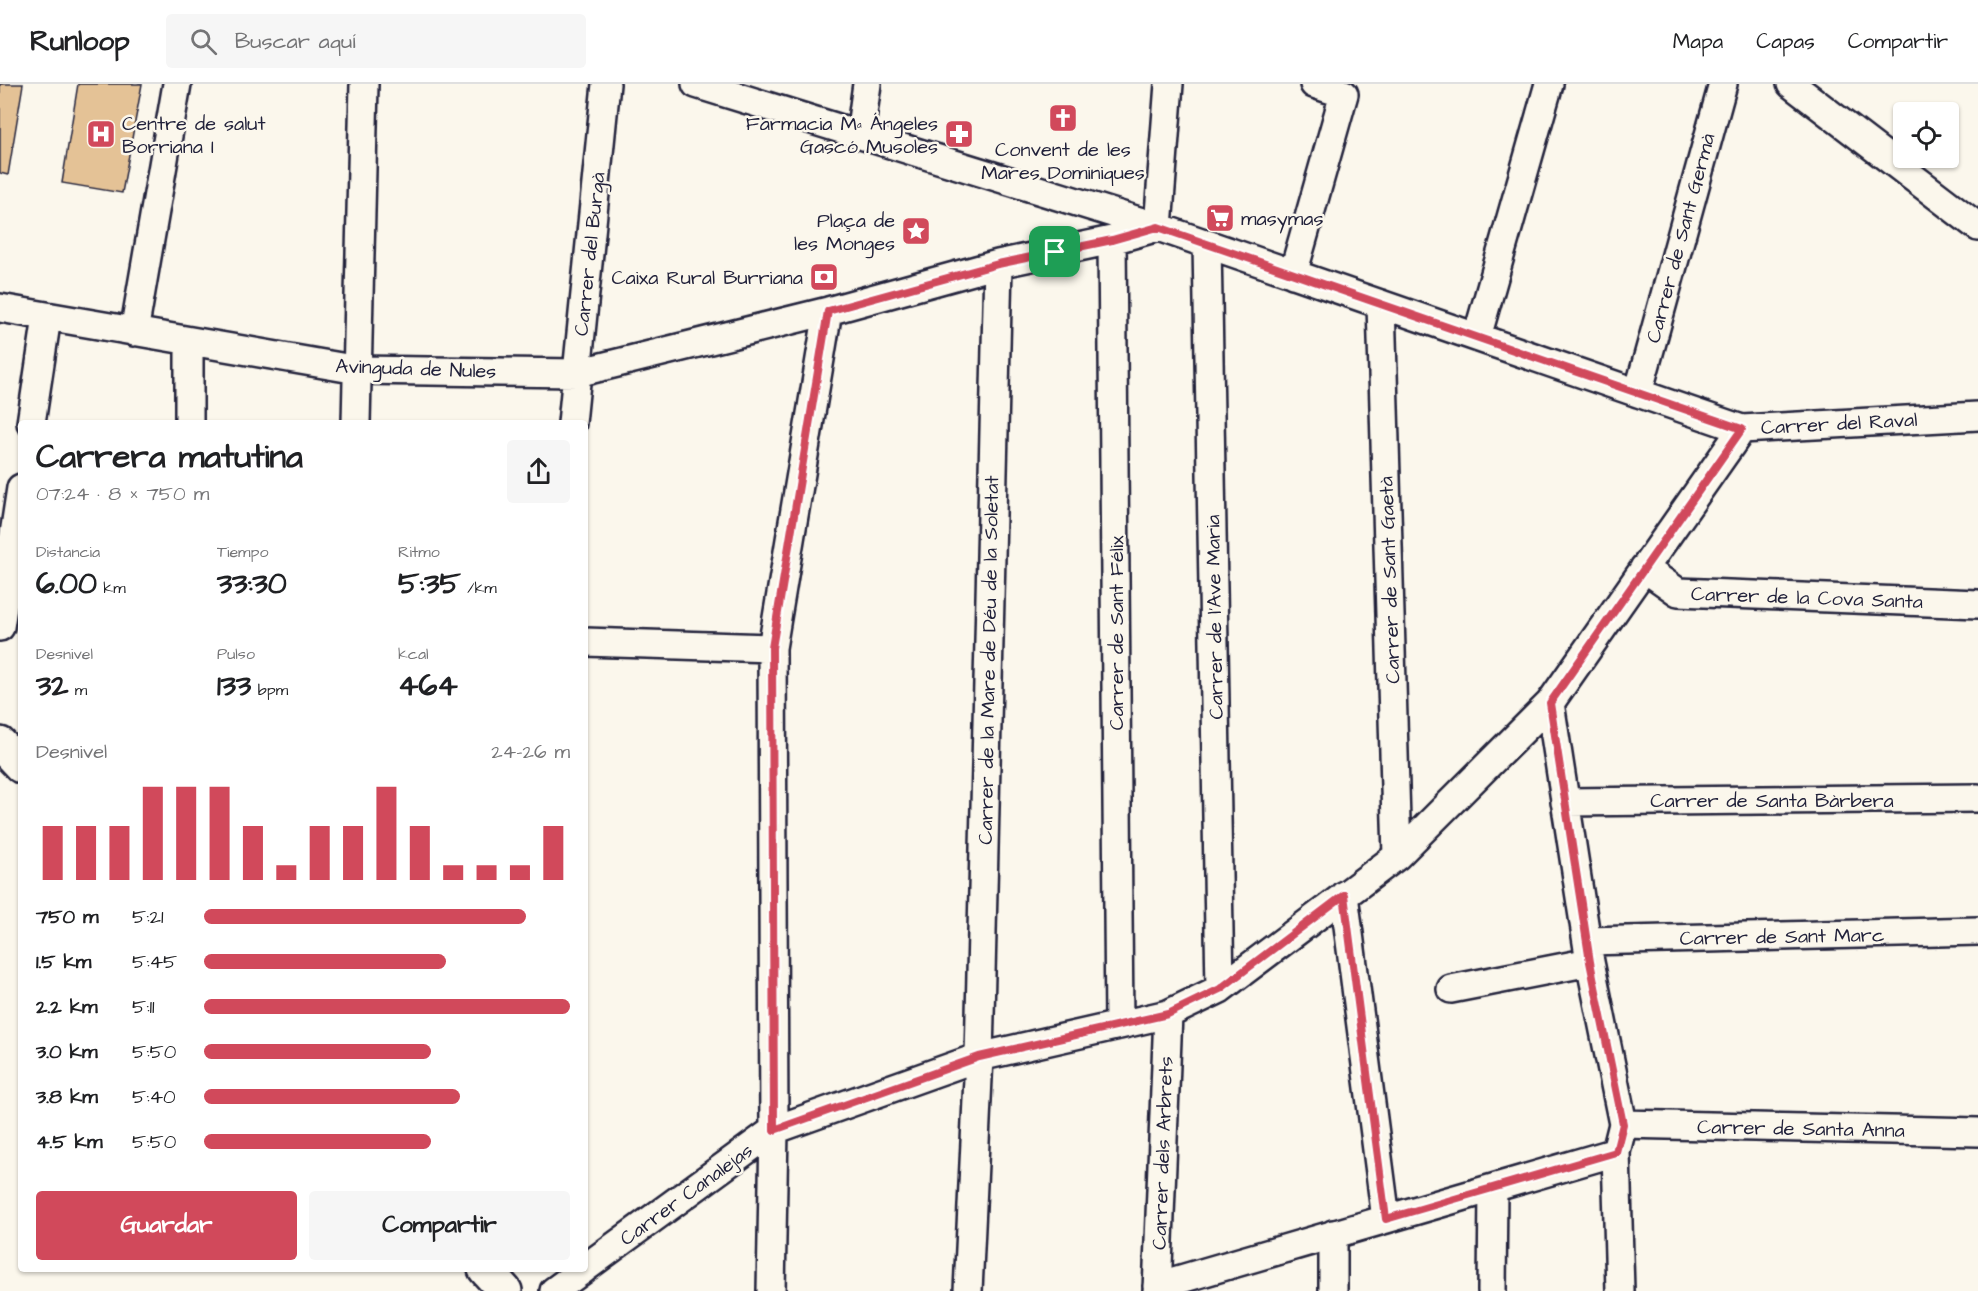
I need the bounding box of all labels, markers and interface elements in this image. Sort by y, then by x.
search box [166,14,586,68]
text: Runloop [30,22,130,61]
icon: search [187,25,220,58]
text: Buscar aquí [235,26,356,57]
text: Mapa [1673,27,1723,56]
text: Capas [1756,27,1815,56]
text: Compartir [1848,27,1948,56]
church icon: Convent de les Mares Dominiques [1047,102,1079,134]
map controls [1893,102,1959,168]
button: locate [1893,102,1959,168]
place label: Centre de salut Borriana I [122,110,266,161]
place label: Farmacia Mª Ángeles Gascó Musoles [746,110,938,161]
hospital icon: Centre de salut Borriana I [85,118,117,150]
pharmacy icon: Farmacia Mª Ángeles Gascó Musoles [943,118,975,150]
street label: Carrer de Sant Germà [1640,130,1722,346]
place label: Convent de les Mares Dominiques [981,136,1145,187]
street label: Carrer del Burgà [567,171,614,337]
supermarket icon: masymas [1204,202,1236,234]
place label: masymas [1241,205,1324,234]
place label: Plaça de les Monges [794,207,895,259]
place icon: Plaça de les Monges [900,215,932,247]
pin [1029,226,1080,277]
icon: arrive [1038,235,1071,268]
bank icon: Caixa Rural Burriana [808,261,840,293]
place label: Caixa Rural Burriana [611,264,803,292]
street label: Avinguda de Nules [335,352,497,387]
street label: Carrer del Raval [1760,406,1918,442]
text: Carrera matutina [36,434,303,480]
button: share [507,440,570,503]
street label: Carrer de la Mare de Déu de la Soletat [972,475,1006,845]
street label: Carrer de Sant Gaetà [1372,476,1408,684]
text: 07:24 · 8 × 750 m [36,480,209,508]
street label: Carrer de l'Ave Maria [1199,514,1231,720]
street label: Carrer de Sant Félix [1103,535,1131,730]
text: Distancia [36,541,100,563]
text: Tiempo [217,541,268,563]
text: Ritmo [398,541,440,563]
text: 6.00 [36,563,97,605]
text: 33:30 [217,563,287,605]
text: 5:35 [398,563,461,605]
text: km [97,577,126,599]
text: /km [461,577,497,599]
street label: Carrer de la Cova Santa [1691,580,1923,616]
text: Desnivel [36,643,93,665]
text: Pulso [217,643,255,665]
text: kcal [398,643,429,665]
text: 32 [36,665,68,707]
text: 133 [217,665,251,707]
text: 464 [398,665,458,707]
text: m [68,679,87,701]
text: bpm [251,679,288,701]
text: Desnivel [36,738,107,766]
text: 24–26 m [491,738,570,766]
street label: Carrer de Santa Bàrbera [1650,787,1894,815]
text: 750 m [36,903,99,931]
text: 5:21 [132,903,164,931]
street label: Carrer de Sant Marc [1679,921,1885,953]
text: 1.5 km [36,948,91,976]
text: 5:45 [132,948,177,976]
text: 2.2 km [36,993,98,1021]
text: 5:11 [132,993,155,1021]
text: 3.0 km [36,1038,97,1066]
text: 5:50 [132,1038,176,1066]
street label: Carrer dels Arbrets [1146,1056,1180,1250]
text: 3.8 km [36,1083,98,1111]
text: 5:40 [132,1083,176,1111]
street label: Carrer de Santa Anna [1697,1113,1905,1145]
text: 4.5 km [36,1128,102,1156]
text: 5:50 [132,1128,176,1156]
street label: Carrer Canalejas [614,1137,759,1253]
button: Guardar [36,1191,297,1260]
button: Compartir [309,1191,570,1260]

